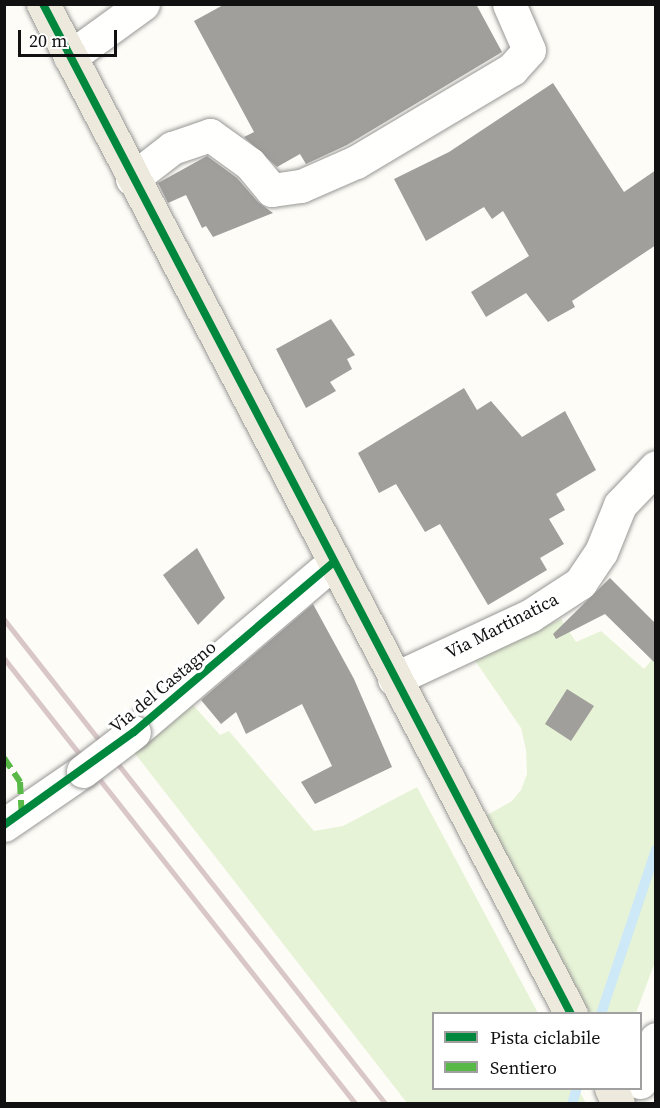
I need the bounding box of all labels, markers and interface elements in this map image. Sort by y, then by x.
scale bar [21,18,120,56]
text: 20 m [29,28,67,53]
street label: Via Martinatica [442,588,562,664]
street label: Via del Castagno [105,636,221,738]
legend [432,1012,642,1090]
text: Pista ciclabile [490,1025,601,1050]
text: Sentiero [490,1055,557,1080]

